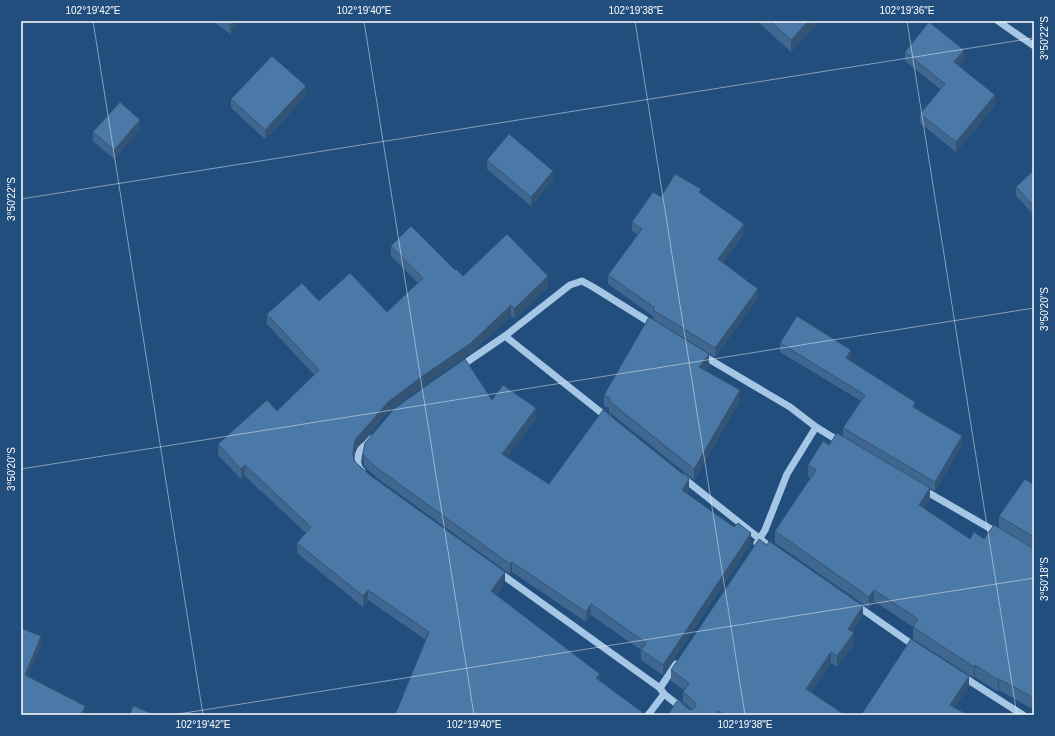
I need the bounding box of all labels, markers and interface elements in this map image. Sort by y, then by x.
text: 102°19'42"E [65,5,121,16]
text: 102°19'40"E [336,5,392,16]
text: 102°19'38"E [608,5,664,16]
text: 102°19'36"E [879,5,935,16]
text: 3°50'22"S [1039,16,1050,60]
text: 3°50'22"S [6,177,17,221]
text: 3°50'20"S [1039,287,1050,331]
text: 3°50'20"S [6,447,17,491]
text: 3°50'18"S [1039,557,1050,601]
text: 102°19'42"E [175,719,231,730]
text: 102°19'40"E [446,719,502,730]
text: 102°19'38"E [717,719,773,730]

